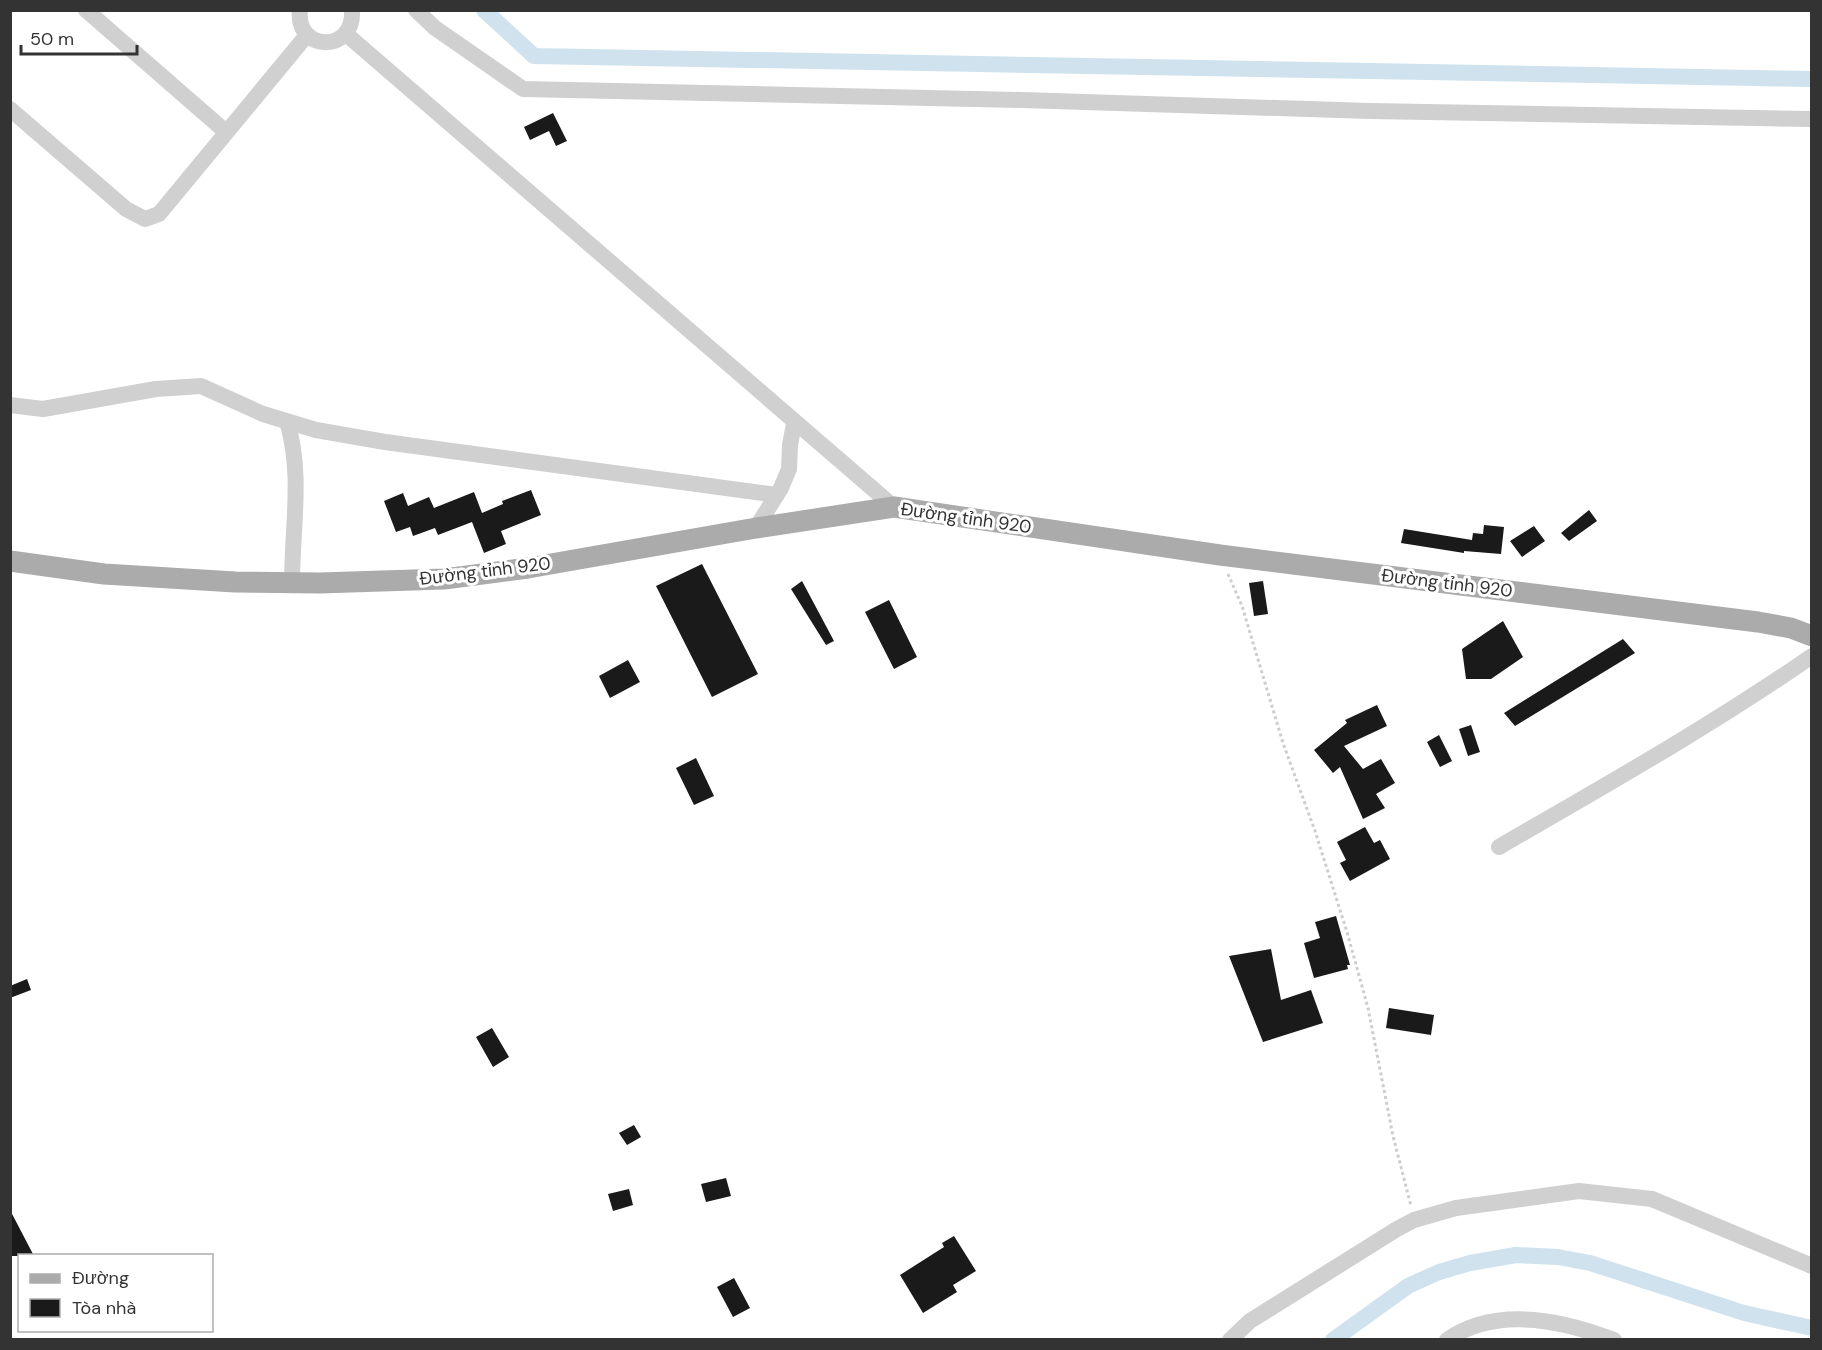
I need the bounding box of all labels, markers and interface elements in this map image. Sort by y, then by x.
scale bar [21,18,136,56]
text: 50 m [30,27,74,51]
street label: Đường tỉnh 920 [899,497,1033,539]
street label: Đường tỉnh 920 [418,551,552,591]
street label: Đường tỉnh 920 [1380,563,1514,603]
legend [18,1254,213,1332]
text: Đường [72,1266,129,1290]
text: Tòa nhà [72,1296,136,1320]

